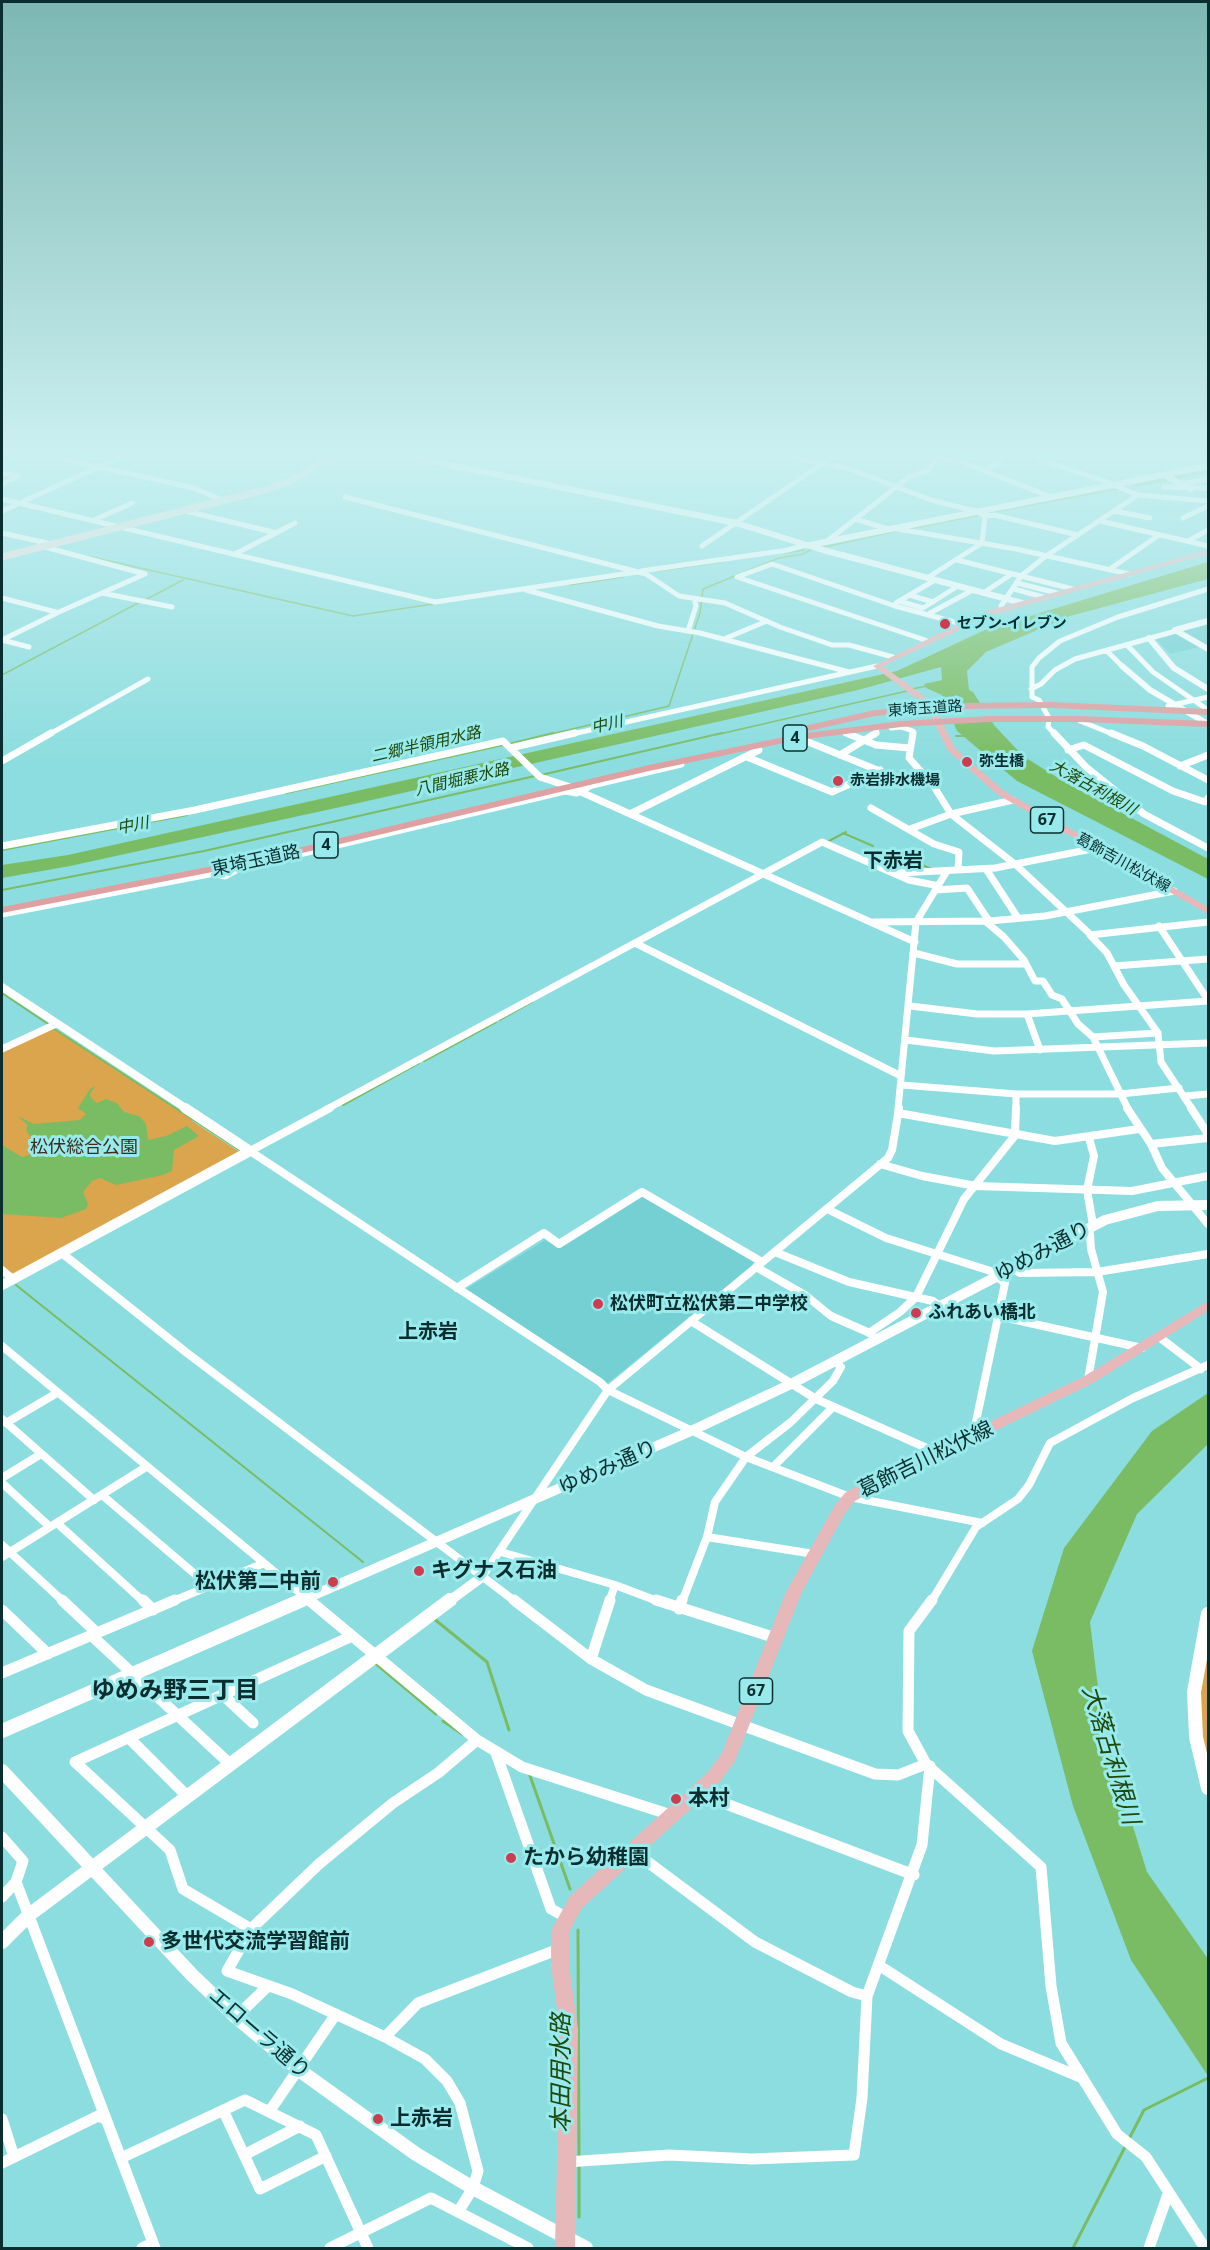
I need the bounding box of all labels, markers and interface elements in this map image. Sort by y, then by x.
place label: セブン-イレブン [957,615,1067,633]
marker: セブン-イレブン [938,617,952,631]
street label: 東埼玉道路 [887,697,963,721]
water label: 中川 [589,712,625,738]
water label: 二郷半領用水路 [369,723,483,767]
road number: 4 [783,725,807,751]
place label: 弥生橋 [979,753,1024,771]
marker: 弥生橋 [960,755,974,769]
water label: 大落古利根川 [1046,756,1140,820]
water label: 八間堀悪水路 [413,760,511,800]
place label: 赤岩排水機場 [850,772,940,790]
marker: 赤岩排水機場 [831,774,845,788]
road number: 67 [1030,807,1064,833]
water label: 中川 [115,814,151,838]
street label: 葛飾吉川松伏線 [1073,830,1173,896]
road number: 4 [314,832,338,858]
street label: 東埼玉道路 [210,841,302,881]
district label: 下赤岩 [863,849,923,873]
park label: 松伏総合公園 [30,1137,138,1159]
street label: ゆめみ通り [991,1216,1095,1288]
place label: 松伏町立松伏第二中学校 [610,1293,808,1315]
marker: 松伏町立松伏第二中学校 [591,1297,605,1311]
place label: ふれあい橋北 [928,1302,1036,1324]
marker: ふれあい橋北 [909,1306,923,1320]
district label: 上赤岩 [398,1320,458,1344]
street label: 葛飾吉川松伏線 [854,1416,998,1504]
street label: ゆめみ通り [555,1435,661,1501]
place label: キグナス石油 [431,1558,557,1584]
marker: キグナス石油 [412,1564,426,1578]
place label: 松伏第二中前 [195,1569,321,1595]
marker: 松伏第二中前 [326,1575,340,1589]
district label: ゆめみ野三丁目 [91,1677,259,1705]
road number: 67 [740,1678,772,1704]
water label: 大落古利根川 [1075,1682,1145,1828]
place label: 本村 [688,1786,730,1812]
marker: 本村 [669,1792,683,1806]
place label: たから幼稚園 [523,1845,649,1871]
marker: たから幼稚園 [504,1851,518,1865]
place label: 多世代交流学習館前 [161,1929,350,1955]
marker: 多世代交流学習館前 [142,1935,156,1949]
street label: エローラ通り [203,1983,315,2085]
water label: 本田用水路 [548,2013,576,2133]
place label: 上赤岩 [390,2106,453,2132]
marker: 上赤岩 [371,2112,385,2126]

